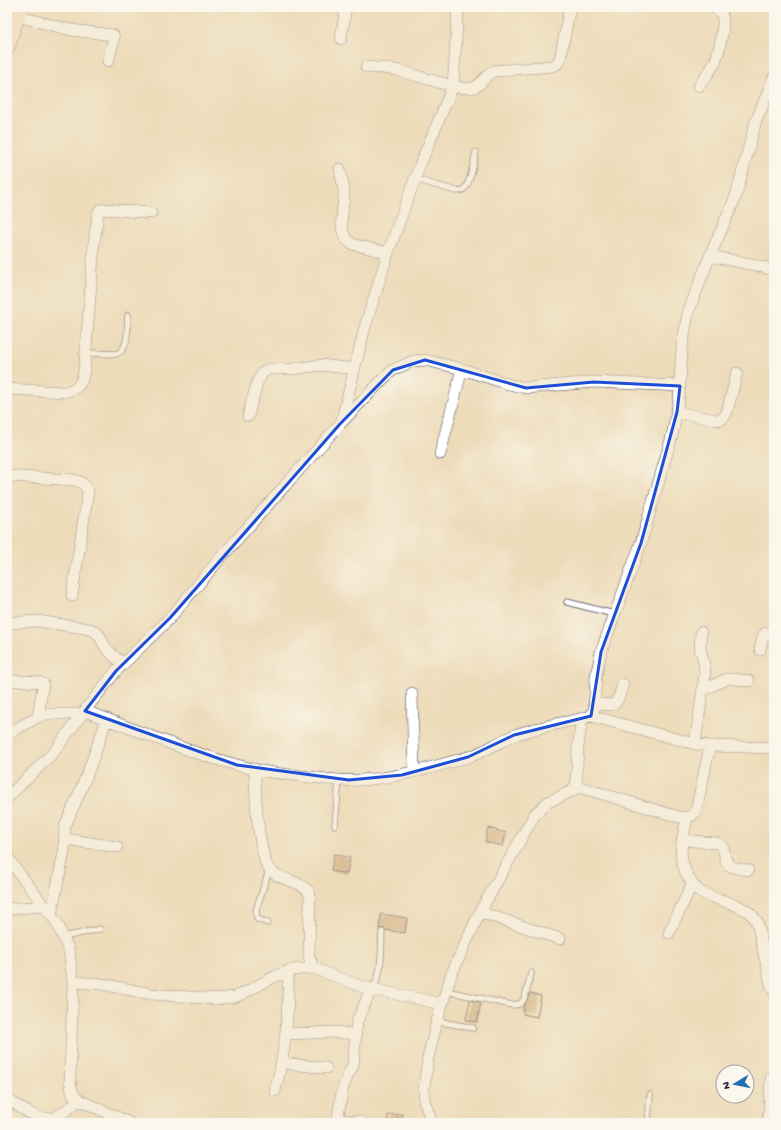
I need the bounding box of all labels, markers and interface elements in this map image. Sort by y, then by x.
north arrow [715,1064,755,1104]
text: N [721,1081,734,1090]

